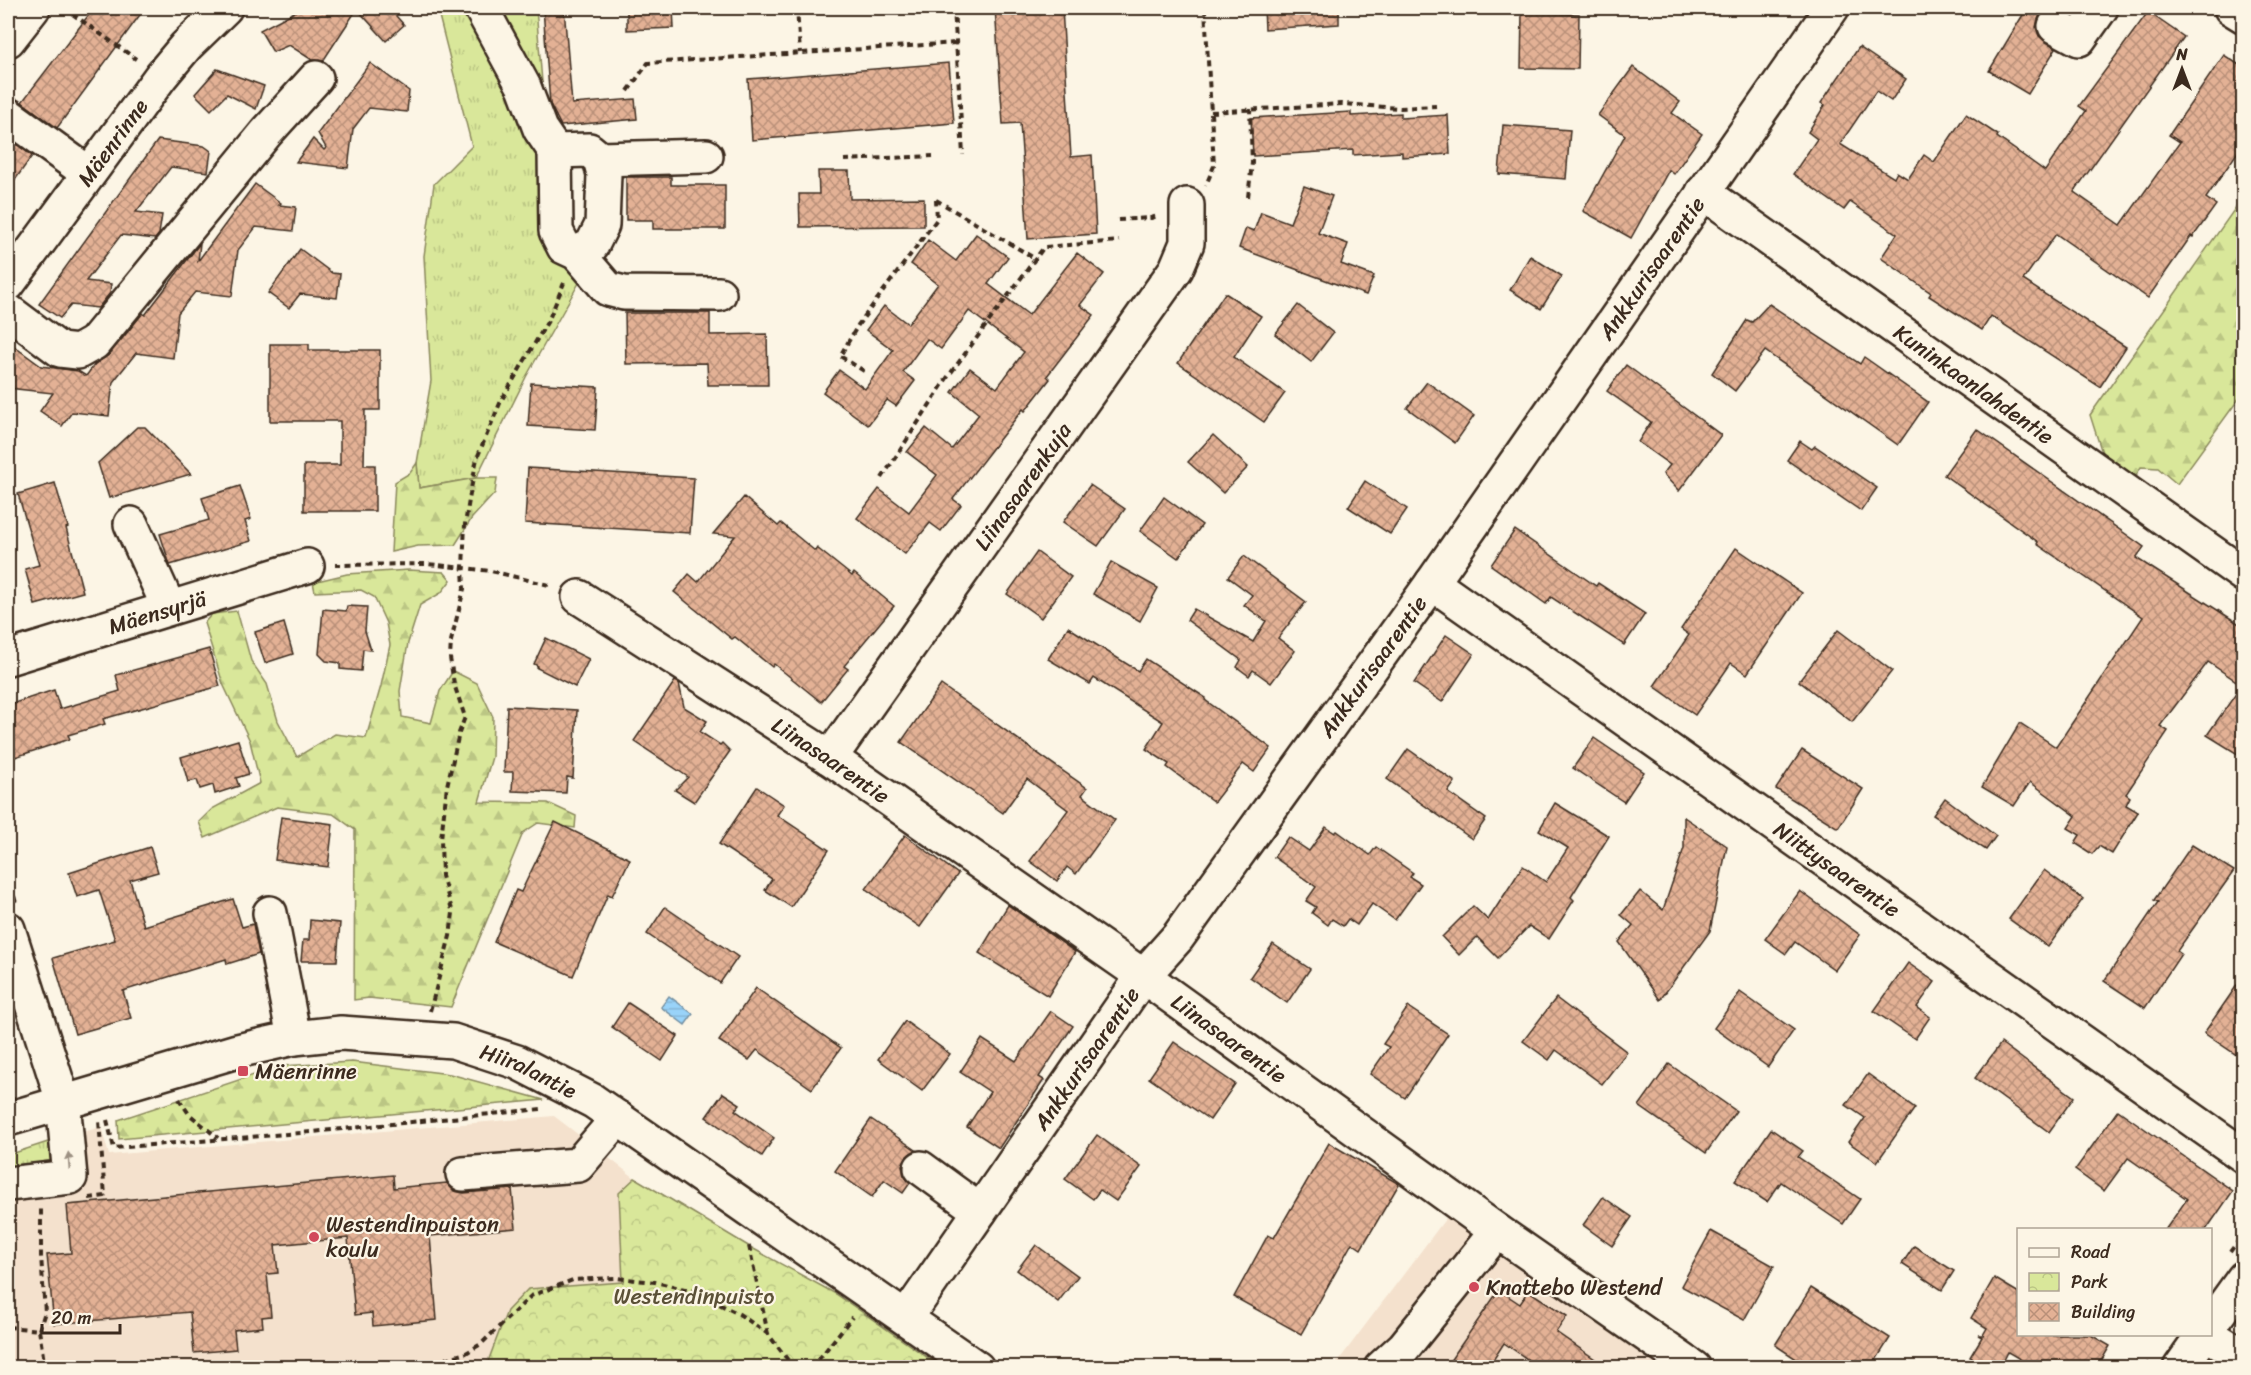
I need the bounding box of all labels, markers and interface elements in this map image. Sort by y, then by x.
north arrow [2152,39,2212,99]
text: N [2175,40,2188,69]
street label: Mäenrinne [66,89,158,195]
street label: Ankkurisaarentie [1587,188,1715,349]
street label: Kuninkaanlahdentie [1885,313,2063,455]
street label: Liinasaarenkuja [963,413,1082,559]
street label: Mäensyrjä [103,578,212,646]
street label: Ankkurisaarentie [1307,586,1437,746]
street label: Liinasaarentie [764,706,898,814]
street label: Niittysaarentie [1765,810,1909,928]
street label: Ankkurisaarentie [1022,978,1150,1139]
street label: Liinasaarentie [1163,983,1296,1094]
street label: Hiiralantie [475,1032,584,1109]
place label: Mäenrinne [255,1052,357,1091]
marker: Mäenrinne [236,1064,250,1078]
one-way arrow [64,1151,74,1170]
place label: Westendinpuiston koulu [326,1205,499,1269]
legend [2017,1228,2212,1336]
marker: Westendinpuiston koulu [307,1230,321,1244]
text: Road [2071,1236,2111,1268]
text: Park [2071,1266,2108,1298]
place label: Knattebo Westend [1486,1268,1663,1307]
park label: Westendinpuisto [614,1277,775,1316]
marker: Knattebo Westend [1467,1280,1481,1294]
text: Building [2071,1296,2135,1328]
scale bar [42,1297,120,1335]
text: 20 m [51,1302,91,1334]

